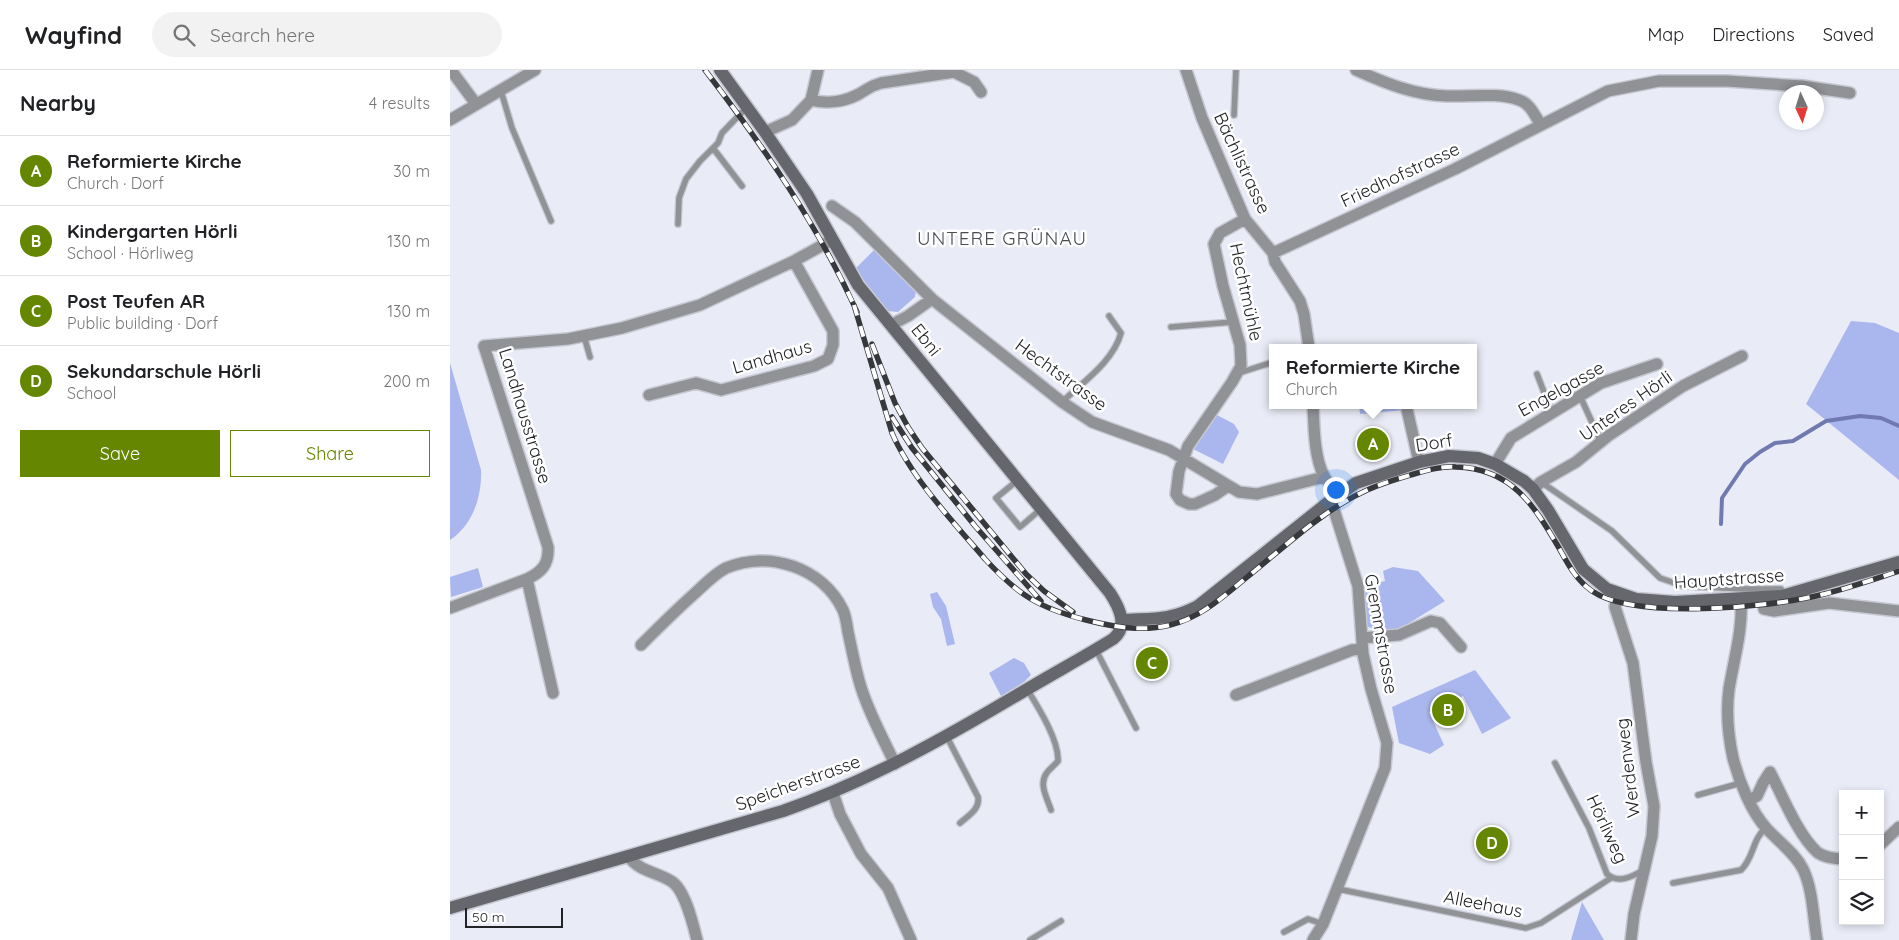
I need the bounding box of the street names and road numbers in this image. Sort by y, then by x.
street label: Bächlistrasse [1209,108,1276,217]
street label: Friedhofstrasse [1337,137,1463,212]
street label: Hechtmühle [1225,241,1268,343]
street label: Ebni [906,319,946,361]
street label: Hechtstrasse [1011,333,1112,416]
street label: Landhaus [730,334,814,379]
street label: Landhausstrasse [494,345,557,486]
street label: Engelgasse [1514,356,1608,422]
street label: Unteres Hörli [1575,365,1677,446]
street label: Dorf [1414,428,1455,457]
street label: Hauptstrasse [1673,563,1785,594]
street label: Gremmstrasse [1360,572,1403,696]
street label: Werdenweg [1610,717,1645,819]
street label: Speicherstrasse [732,749,863,816]
street label: Hörliweg [1581,791,1633,867]
street label: Alleehaus [1442,885,1524,922]

